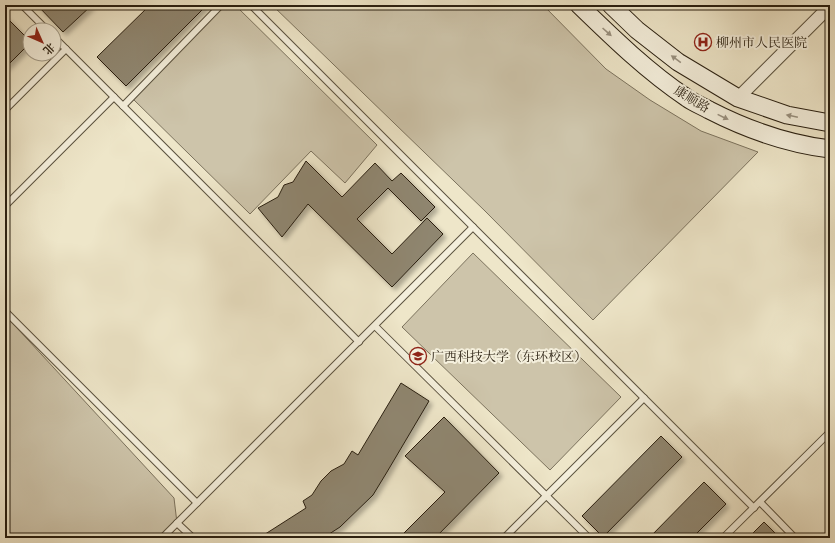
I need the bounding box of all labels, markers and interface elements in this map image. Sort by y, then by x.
north arrow [22,22,62,62]
one-way arrow [602,27,612,37]
hospital icon: 柳州市人民医院 [693,32,713,52]
place label: 柳州市人民医院 [716,35,807,50]
text: 北 [40,40,57,57]
one-way arrow [670,55,681,64]
street label: 康顺路 [671,83,713,115]
one-way arrow [786,112,798,118]
one-way arrow [717,114,728,120]
school or university icon: 广西科技大学（东环校区） [408,346,428,366]
place label: 广西科技大学（东环校区） [431,349,587,364]

